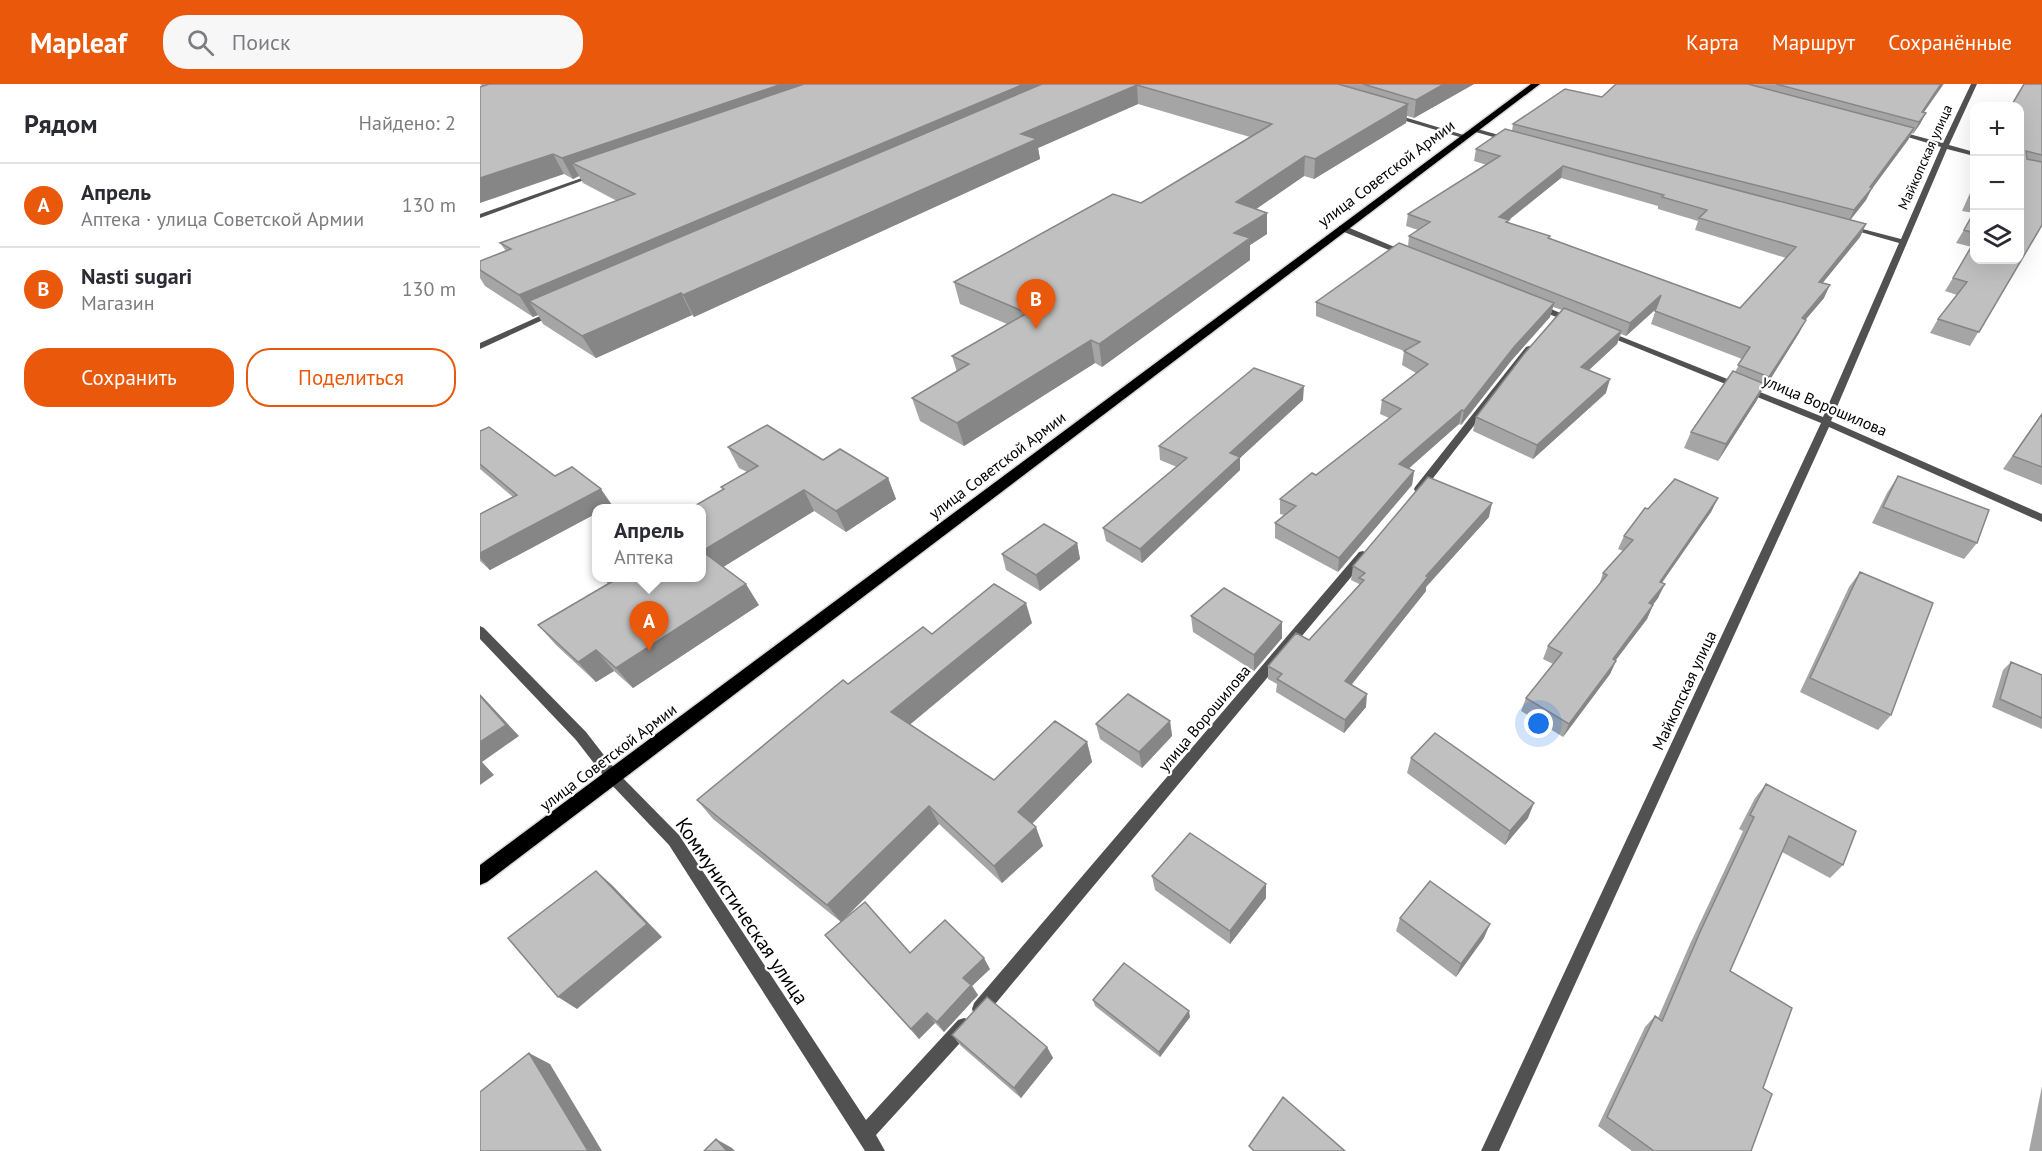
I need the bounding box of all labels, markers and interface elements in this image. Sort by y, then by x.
search box [163,15,583,69]
text: Mapleaf [30,24,127,61]
icon: search [184,26,217,59]
text: Поиск [232,28,291,56]
text: Карта [1686,29,1739,56]
text: Маршрут [1772,29,1855,56]
text: Сохранённые [1888,29,2012,56]
street label: Майкопская улица [1894,102,1956,212]
map controls [1970,102,2024,264]
button: + [1970,102,2024,156]
text: Рядом [24,107,98,140]
text: Найдено: 2 [359,110,456,136]
street label: улица Советской Армии [1314,115,1458,231]
button: − [1970,156,2024,210]
text: Апрель [81,178,151,206]
text: A [37,192,50,218]
text: 130 m [402,192,456,218]
text: Аптека · улица Советской Армии [81,206,364,232]
button: layers [1970,210,2024,264]
text: Nasti sugari [81,262,192,290]
text: B [38,276,49,302]
text: 130 m [402,276,456,302]
pin: B [1016,280,1056,329]
text: Магазин [81,290,155,316]
button: Сохранить [24,348,234,407]
button: Поделиться [246,348,456,407]
street label: улица Ворошилова [1760,370,1890,440]
street label: улица Советской Армии [925,407,1069,523]
popup [592,504,706,582]
text: Апрель [614,516,684,544]
text: Аптека [614,544,674,570]
pin: A [630,602,668,651]
street label: Майкопская улица [1648,627,1720,753]
street label: улица Ворошилова [1154,661,1254,775]
street label: улица Советской Армии [536,699,680,815]
your location [1524,709,1553,738]
street label: Коммунистическая улица [670,813,814,1009]

